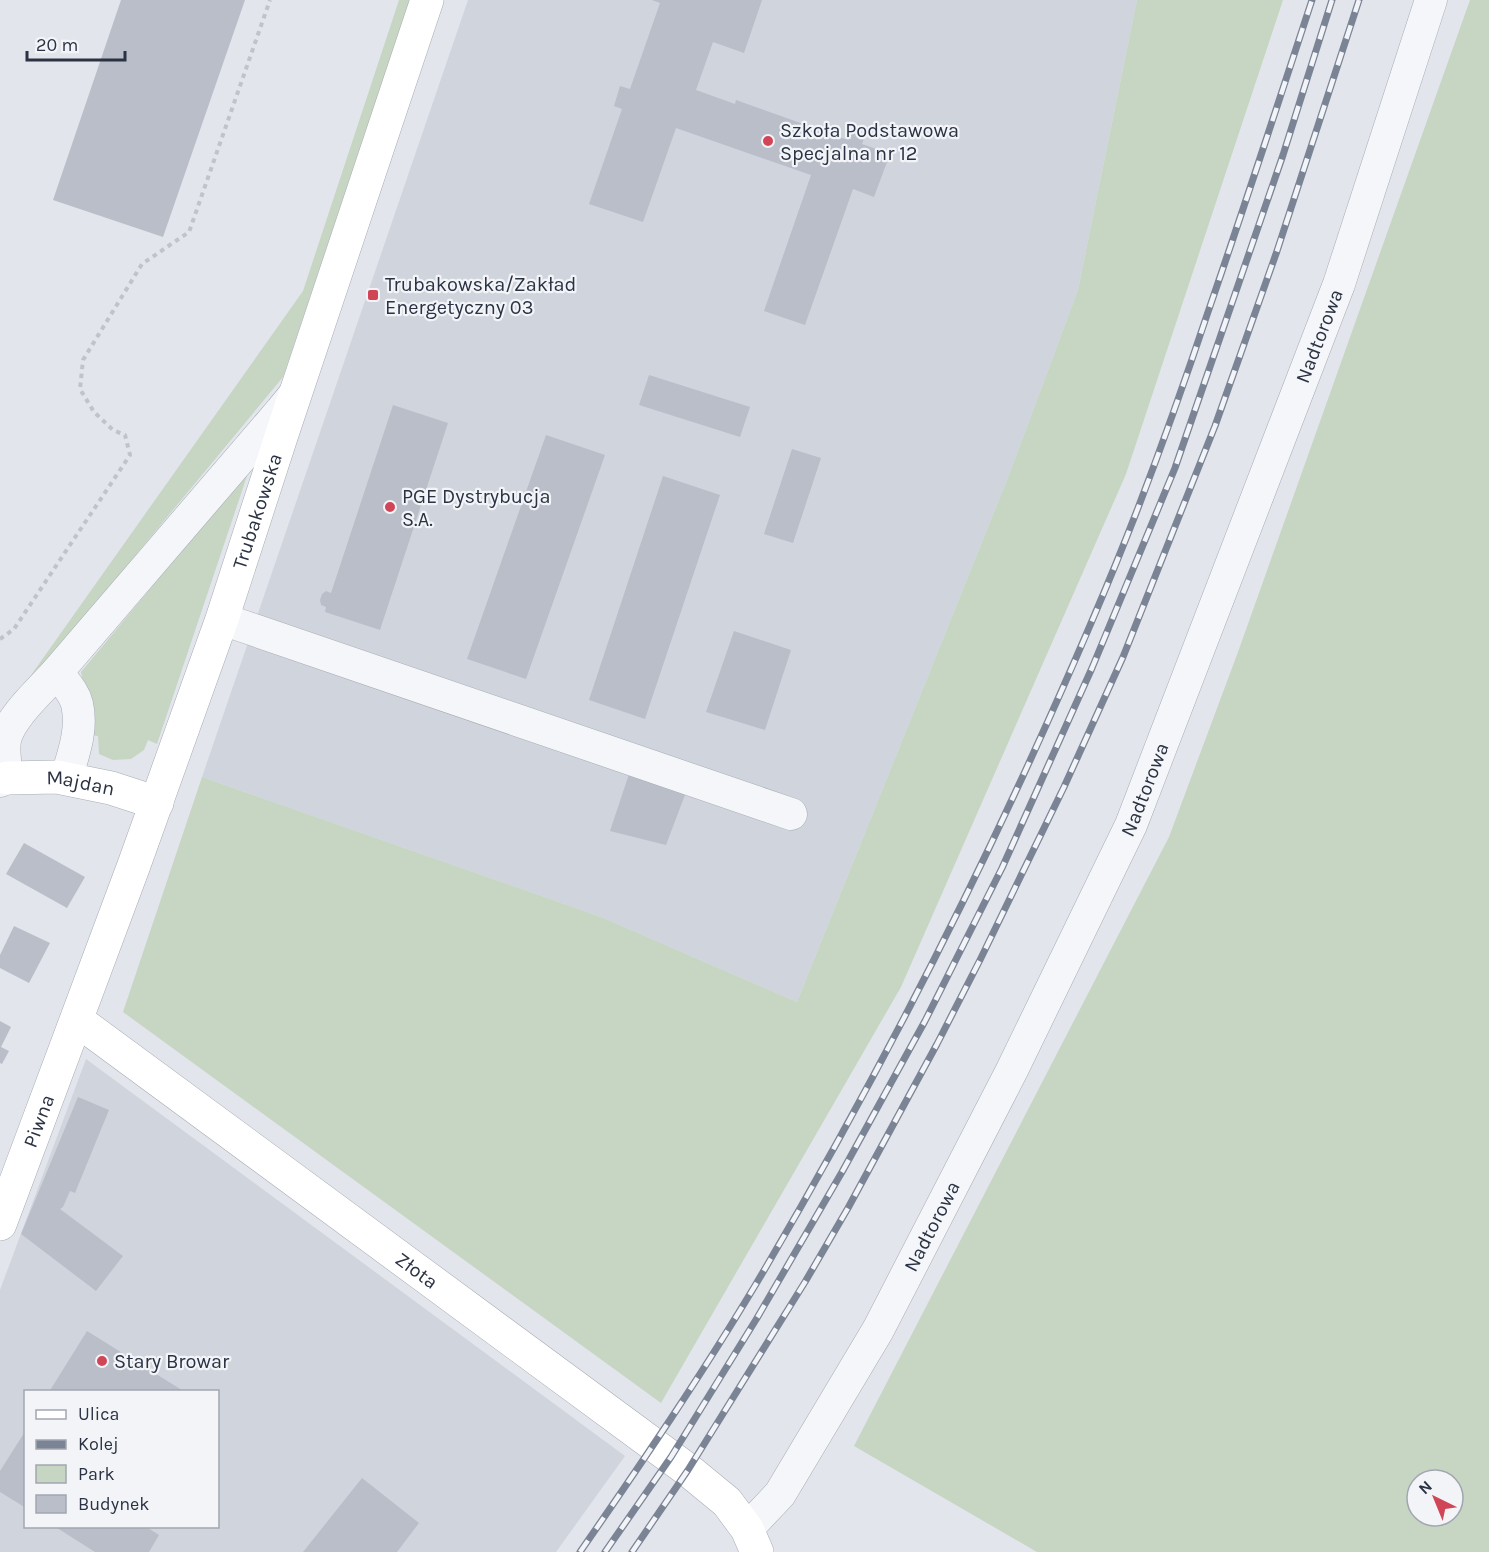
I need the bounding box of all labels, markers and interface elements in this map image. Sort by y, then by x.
scale bar [27,24,124,62]
text: 20 m [36,34,78,56]
place label: Szkoła Podstawowa Specjalna nr 12 [780,119,959,165]
marker: Szkoła Podstawowa Specjalna nr 12 [761,134,775,148]
place label: Trubakowska/Zakład Energetyczny 03 [385,273,576,319]
street label: Nadtorowa [1291,286,1347,386]
marker: Trubakowska/Zakład Energetyczny 03 [366,288,380,302]
street label: Trubakowska [228,450,287,572]
place label: PGE Dystrybucja S.A. [402,485,551,531]
marker: PGE Dystrybucja S.A. [383,500,397,514]
street label: Nadtorowa [1116,739,1173,840]
street label: Majdan [46,765,117,800]
street label: Piwna [18,1091,59,1151]
street label: Nadtorowa [899,1177,964,1275]
street label: Złota [391,1247,443,1293]
place label: Stary Browar [114,1350,230,1373]
marker: Stary Browar [95,1354,109,1368]
legend [24,1390,219,1528]
text: Ulica [78,1403,119,1425]
text: Kolej [78,1433,119,1455]
text: Park [78,1463,115,1485]
north arrow [1405,1468,1465,1528]
text: N [1414,1477,1436,1498]
text: Budynek [78,1493,149,1515]

